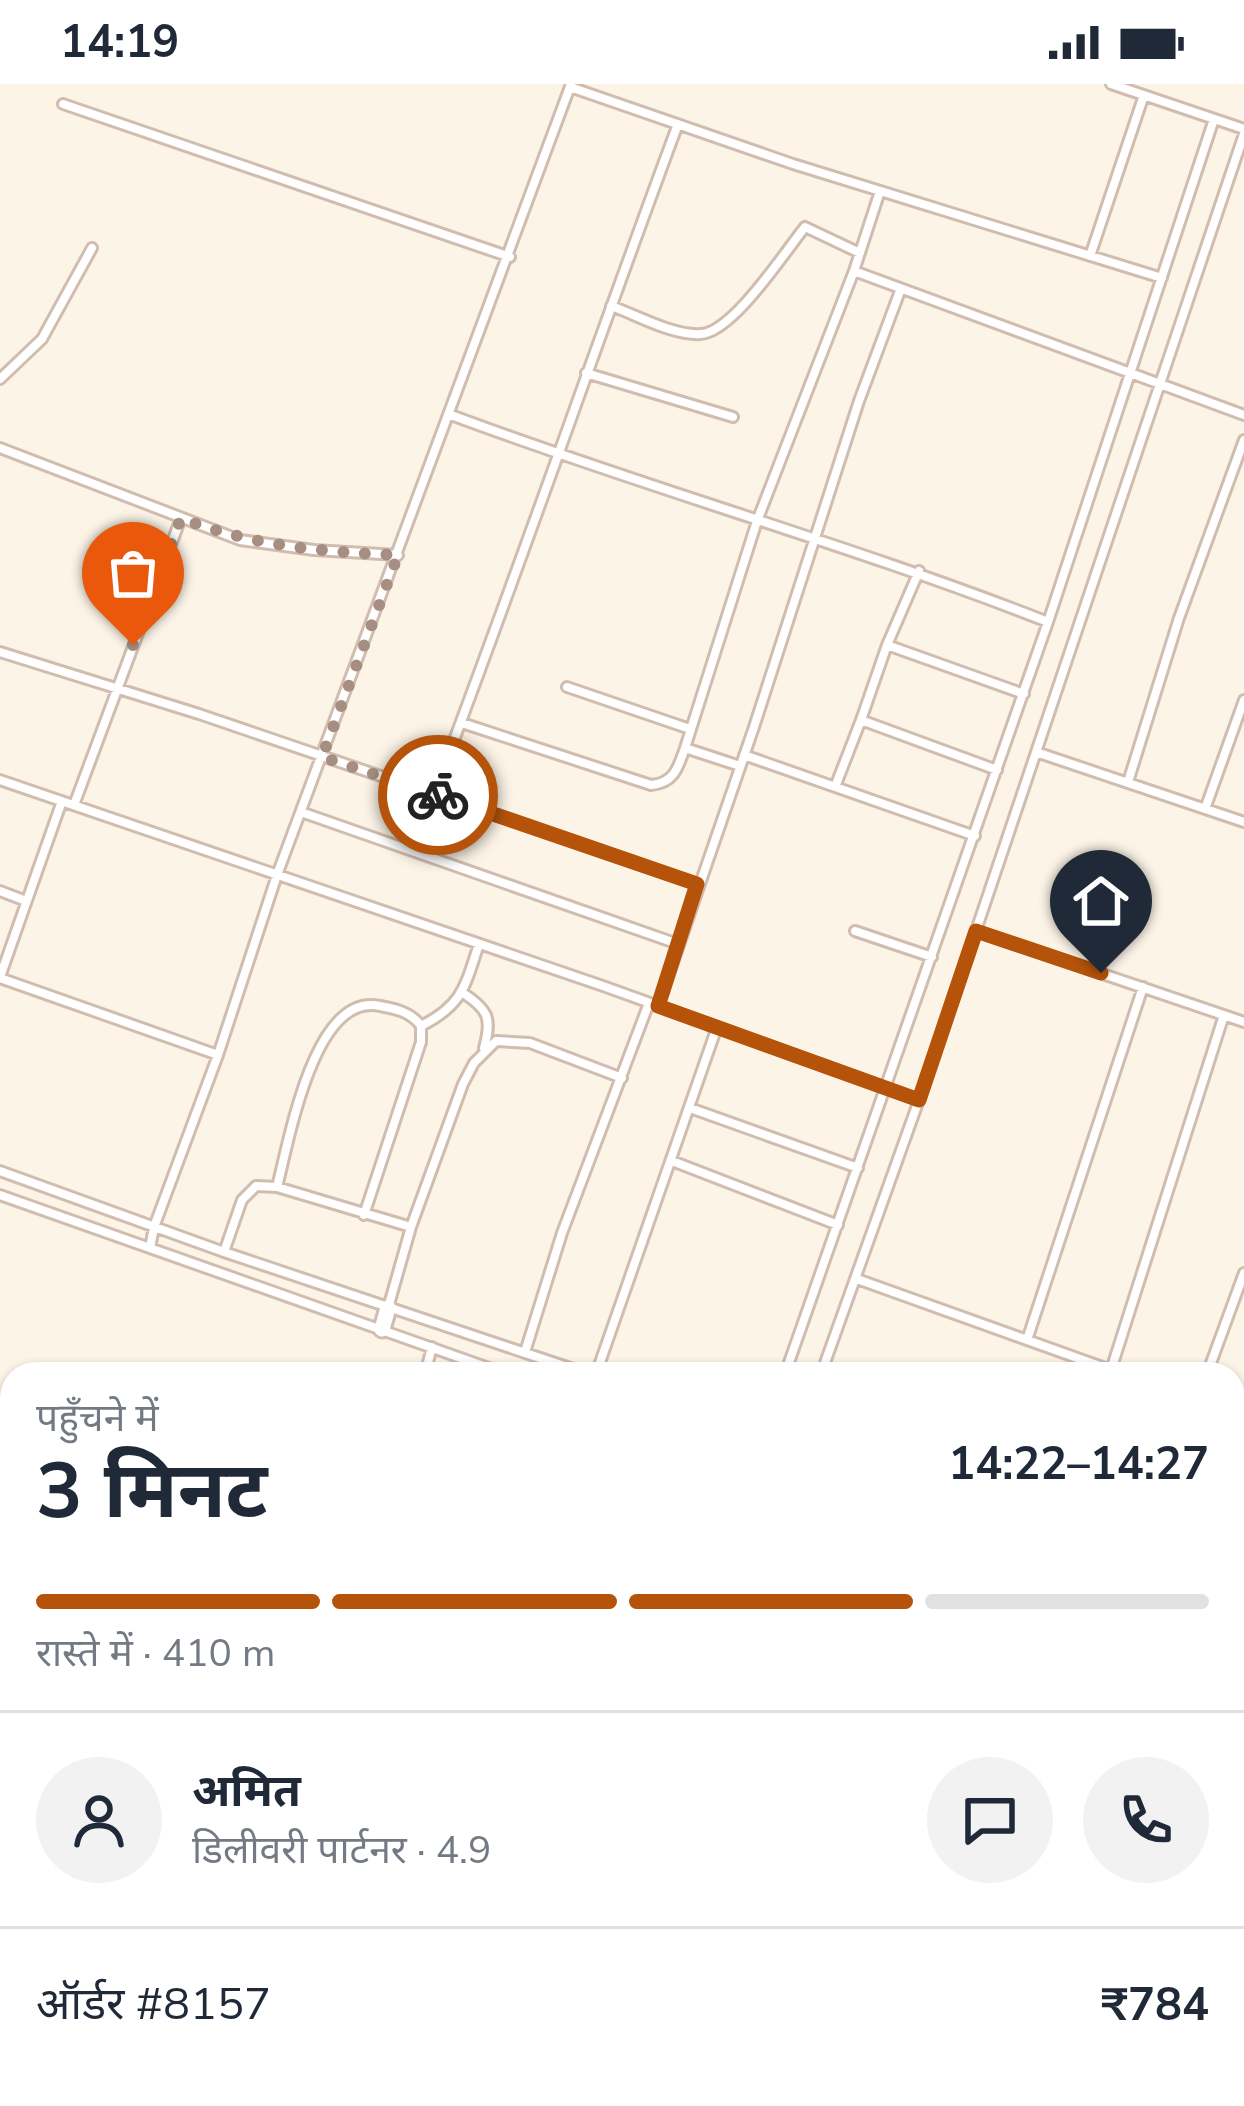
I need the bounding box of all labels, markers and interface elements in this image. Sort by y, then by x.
text: 14:19 [60,12,179,73]
pin [82,522,184,645]
icon: bag [100,540,166,606]
courier [378,735,498,855]
icon: bike [405,762,471,828]
pin [1050,850,1152,973]
icon: home [1068,868,1134,934]
text: पहुँचने में [36,1392,159,1445]
text: 14:22–14:27 [948,1434,1209,1495]
text: 3 मिनट [36,1438,268,1545]
text: रास्ते में · 410 m [36,1627,275,1680]
button: person [36,1757,162,1883]
button: chat [927,1757,1053,1883]
button: phone [1083,1757,1209,1883]
text: अमित [192,1761,301,1822]
text: डिलीवरी पार्टनर · 4.9 [192,1824,491,1877]
text: ऑर्डर #8157 [36,1974,271,2035]
text: ₹784 [1101,1975,1209,2036]

